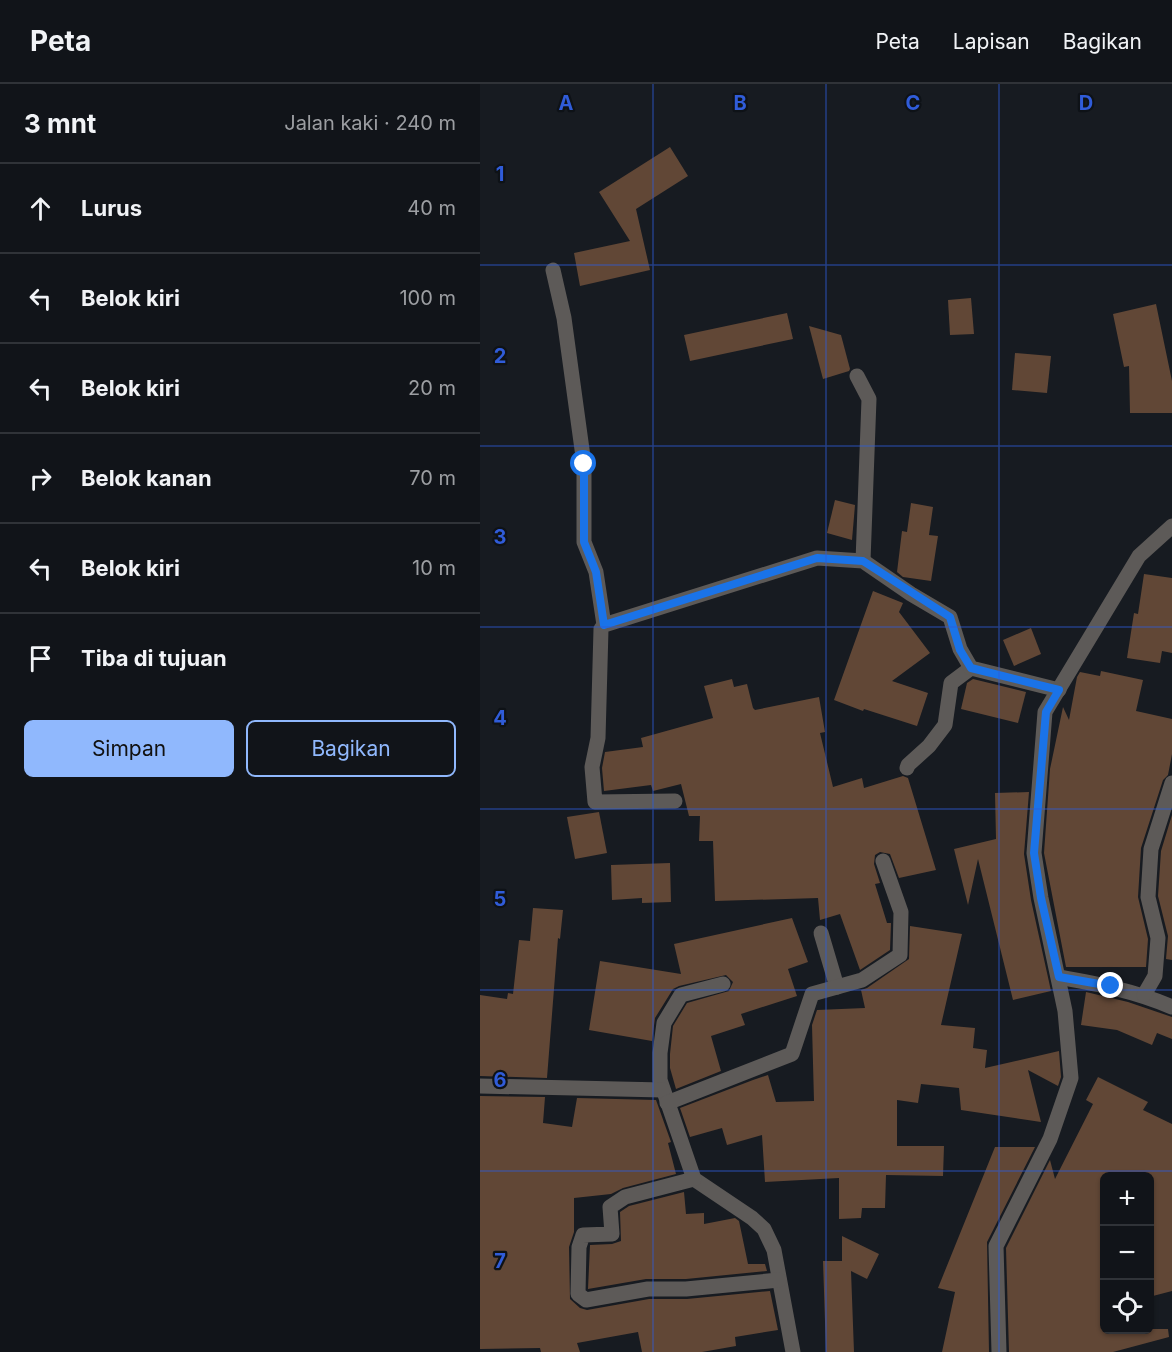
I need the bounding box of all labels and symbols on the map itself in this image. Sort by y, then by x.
text: A [559,91,574,115]
text: B [733,91,747,115]
text: C [906,91,920,115]
text: D [1079,91,1093,115]
text: 1 [496,162,504,186]
text: 2 [494,344,506,368]
route start [570,450,596,476]
text: 3 [494,525,506,549]
text: 4 [493,706,507,730]
text: 5 [494,887,506,911]
route end [1097,972,1123,998]
text: 6 [494,1068,507,1092]
text: 7 [494,1249,506,1273]

